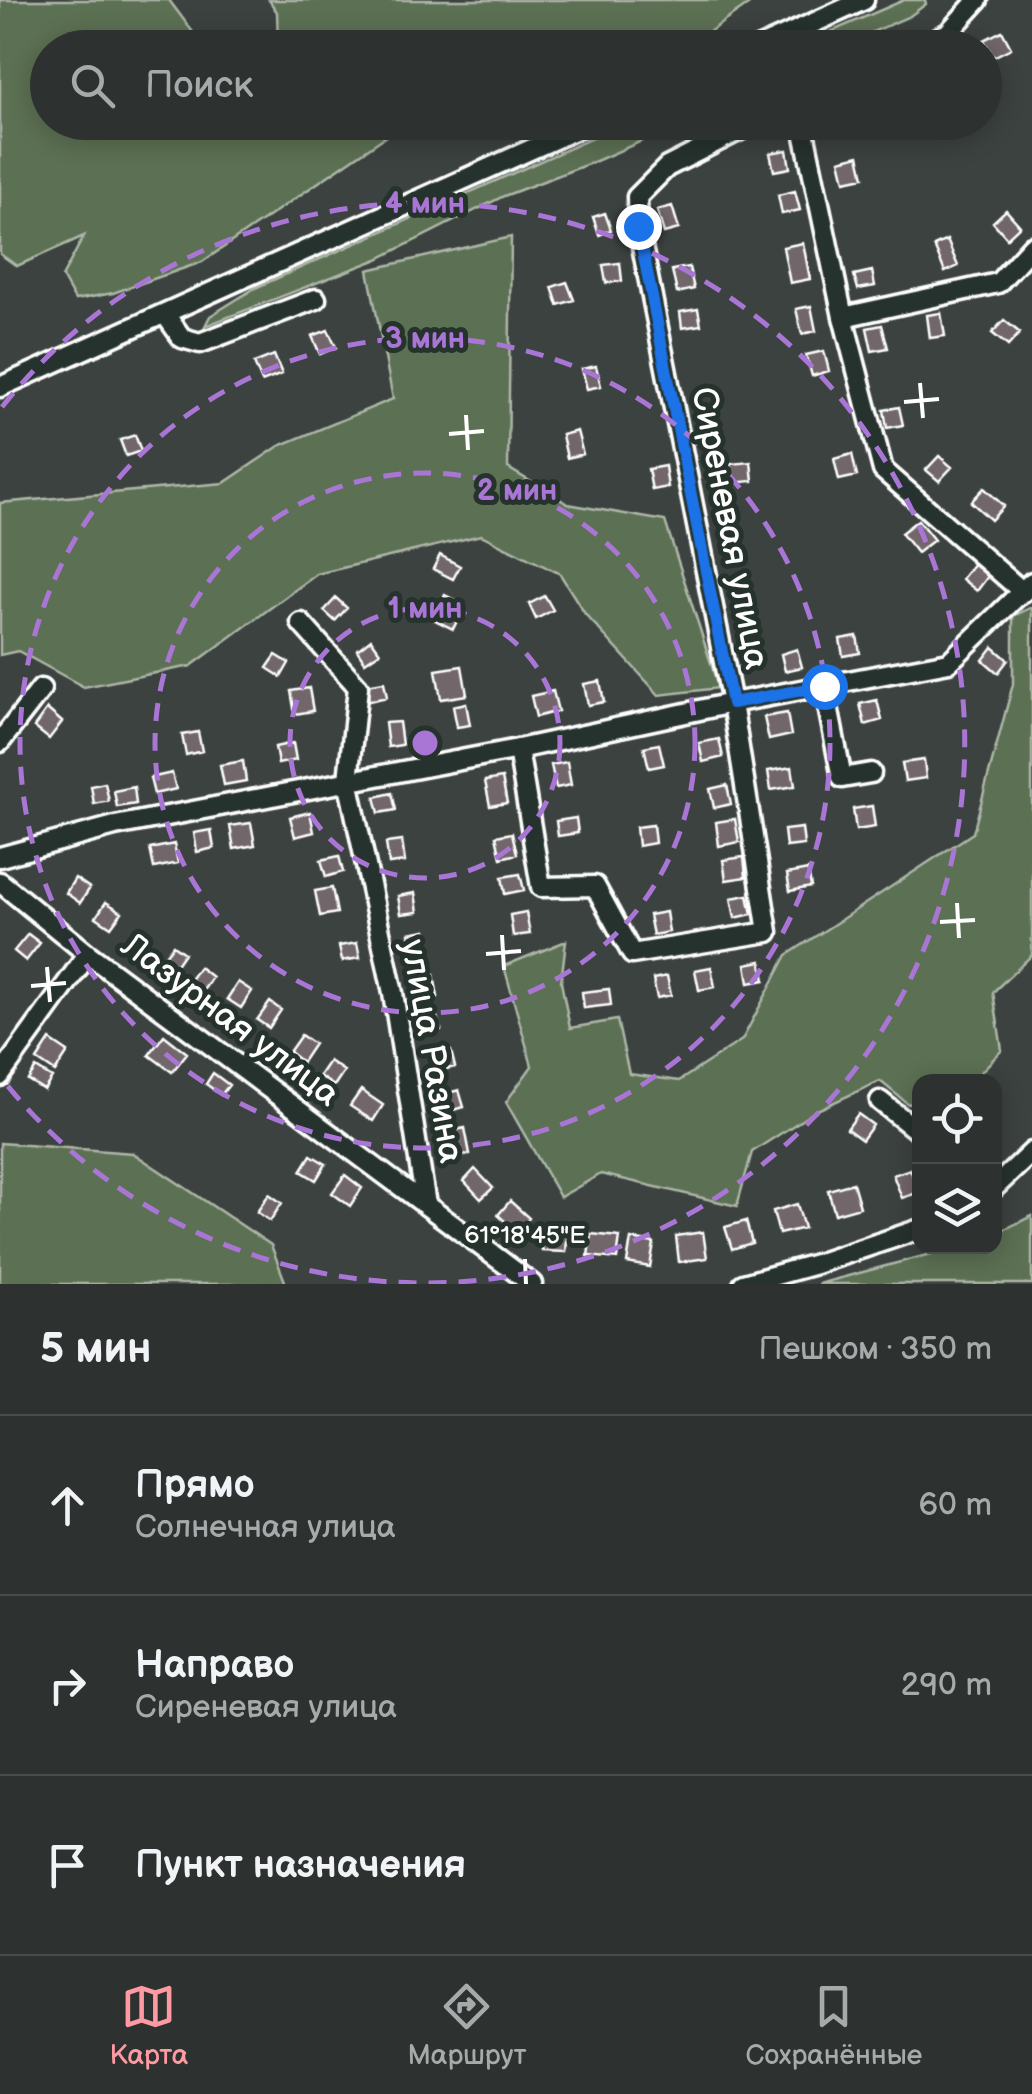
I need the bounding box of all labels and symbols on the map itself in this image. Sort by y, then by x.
text: 4 мин [385,186,465,222]
route end [616,204,662,250]
text: 3 мин [385,321,465,357]
street label: Сиреневая улица [681,384,778,673]
text: 2 мин [477,473,557,509]
text: 1 мин [388,591,462,627]
route start [802,664,848,710]
centre of rings [407,725,443,761]
street label: Лазурная улица [112,924,348,1116]
street label: улица Разина [391,936,472,1167]
text: 61°18'45"E [464,1220,586,1251]

